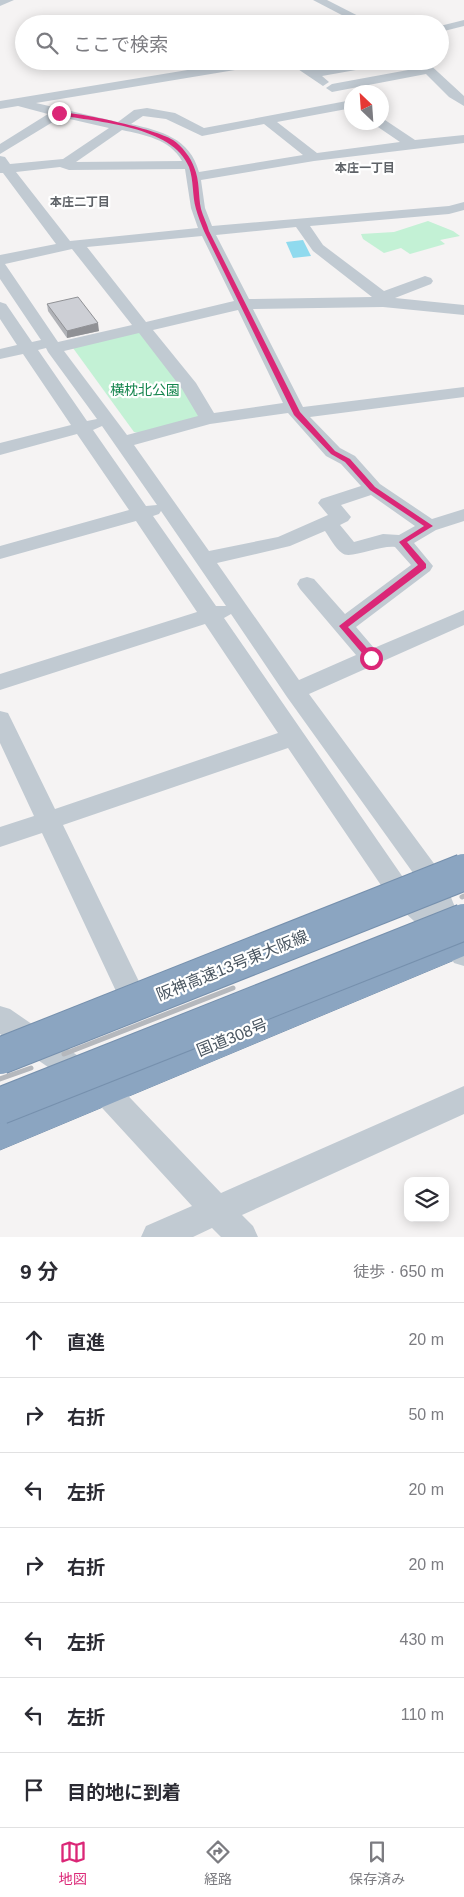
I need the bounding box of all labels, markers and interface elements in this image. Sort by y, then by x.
search box [15,15,449,70]
icon: search [33,29,61,57]
text: ここで検索 [73,34,168,55]
north arrow [344,85,389,130]
route end [48,102,71,125]
district label: 本庄一丁目 [335,161,395,175]
district label: 本庄二丁目 [50,195,110,209]
park label: 横枕北公園 [110,382,180,398]
route start [360,647,383,670]
street label: 阪神高速13号東大阪線 [154,927,310,1004]
street label: 国道308号 [194,1016,270,1059]
map controls [404,1177,449,1222]
button: layers [404,1177,449,1222]
text: 9 分 [20,1260,59,1283]
text: 徒歩 · 650 m [353,1263,444,1280]
icon: ahead [20,1326,48,1354]
text: 20 m [408,1331,444,1348]
text: 直進 [67,1332,105,1353]
icon: right [20,1401,48,1429]
text: 50 m [408,1406,444,1423]
text: 右折 [67,1407,105,1428]
icon: left [20,1476,48,1504]
text: 20 m [408,1481,444,1498]
text: 左折 [67,1482,105,1503]
icon: right [20,1551,48,1579]
text: 20 m [408,1556,444,1573]
text: 右折 [67,1557,105,1578]
icon: left [20,1626,48,1654]
text: 430 m [400,1631,444,1648]
text: 左折 [67,1632,105,1653]
icon: left [20,1701,48,1729]
text: 110 m [401,1706,444,1723]
text: 左折 [67,1707,105,1728]
icon: arrive [20,1776,48,1804]
text: 目的地に到着 [67,1782,181,1803]
tab: 地図 [59,1838,87,1888]
tab: 経路 [204,1838,232,1888]
tab: 保存済み [349,1838,405,1888]

